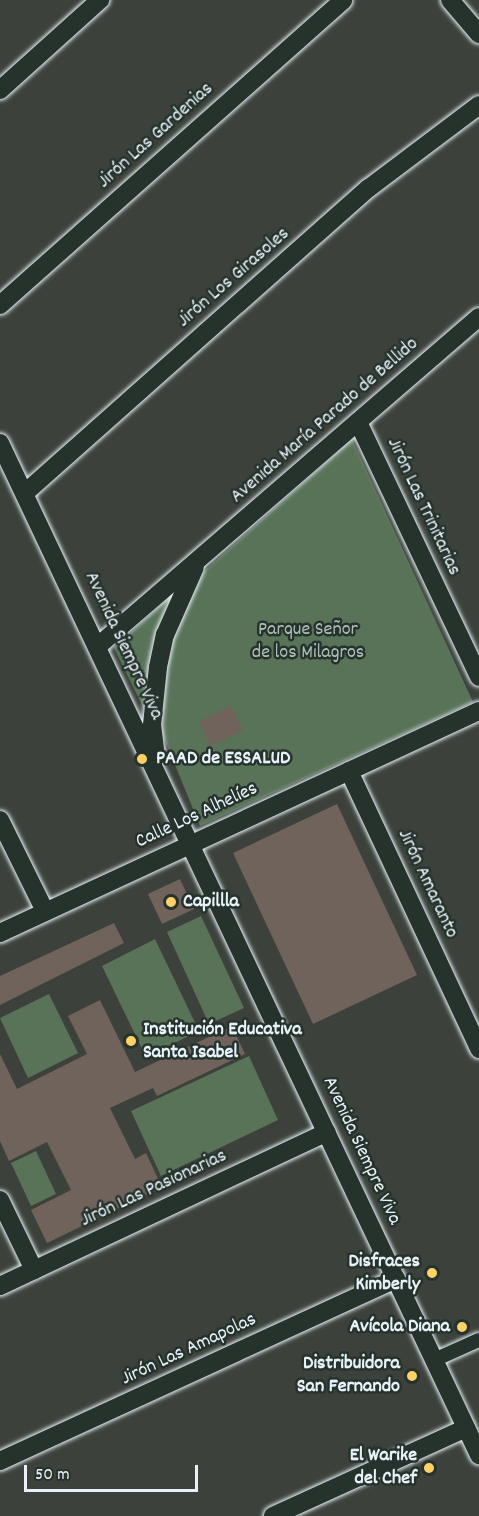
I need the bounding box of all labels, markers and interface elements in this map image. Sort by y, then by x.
street label: Jirón Las Gardenias [93,78,219,194]
street label: Jirón Los Girasoles [173,223,295,333]
street label: Avenida María Parado de Bellido [226,333,424,509]
street label: Jirón Las Trinitarias [381,434,465,580]
street label: Avenida Siempre Viva [78,568,168,724]
park label: Parque Señor de los Milagros [252,619,364,666]
place label: PAAD de ESSALUD [156,747,290,771]
marker: PAAD de ESSALUD [133,750,151,768]
street label: Calle Los Alhelíes [132,777,262,855]
street label: Jirón Amaranto [391,826,463,942]
place label: Capillla [183,890,239,914]
marker: Capillla [164,895,178,909]
place label: Institución Educativa Santa Isabel [143,1018,302,1065]
marker: Institución Educativa Santa Isabel [124,1034,138,1048]
street label: Avenida Siempre Viva [316,1073,406,1229]
street label: Jirón Las Pasionarias [77,1145,231,1233]
place label: Disfraces Kimberly [349,1250,420,1297]
marker: Disfraces Kimberly [425,1266,439,1280]
street label: Jirón Las Amapolas [118,1308,260,1392]
place label: Avícola Diana [349,1315,450,1339]
marker: Avícola Diana [455,1320,469,1334]
place label: Distribuidora San Fernando [297,1352,400,1399]
marker: Distribuidora San Fernando [405,1369,419,1383]
place label: El Warike del Chef [350,1444,417,1491]
scale bar [27,1453,201,1491]
marker: El Warike del Chef [422,1461,436,1475]
text: 50 m [35,1463,70,1488]

